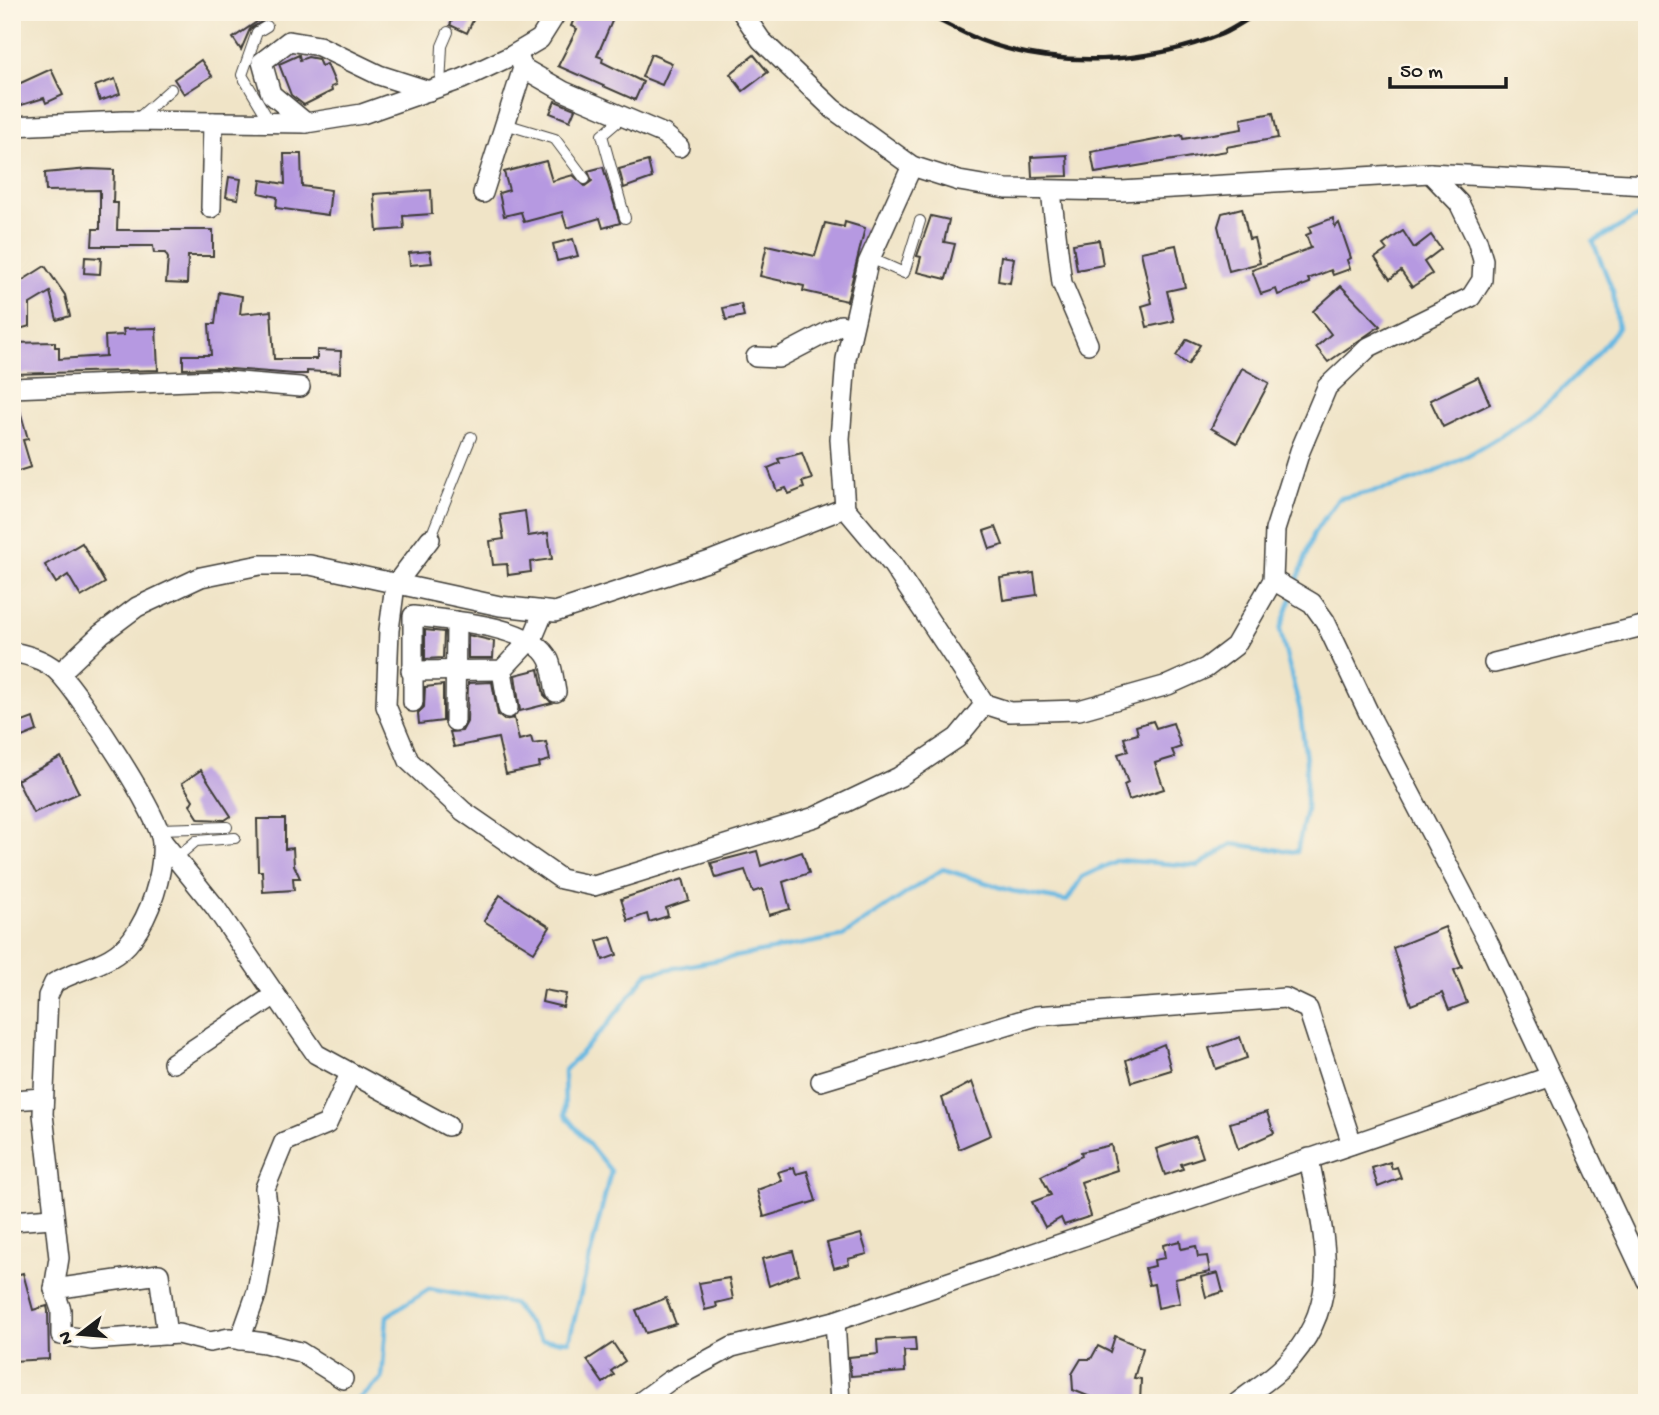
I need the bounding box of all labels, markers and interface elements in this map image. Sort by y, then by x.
scale bar [1390,46,1505,90]
text: 50 m [1400,61,1443,86]
north arrow [46,1300,116,1370]
text: N [54,1329,80,1347]

